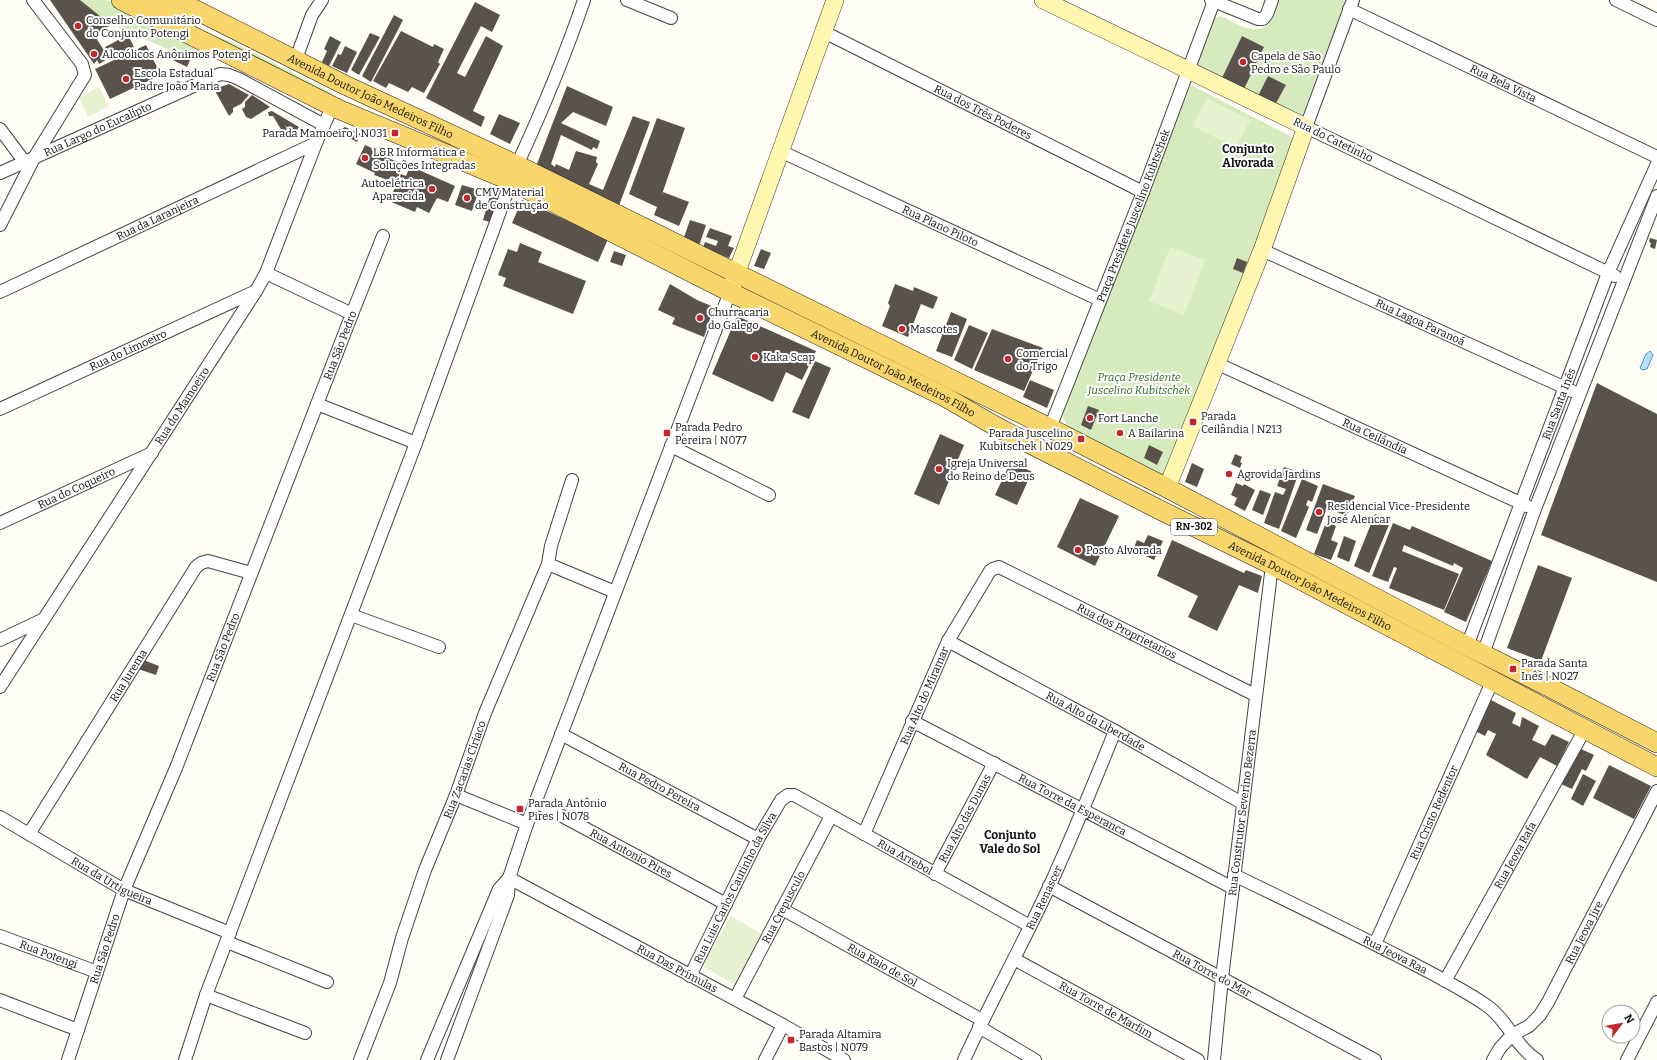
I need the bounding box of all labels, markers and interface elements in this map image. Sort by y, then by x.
place label: Conselho Comunitário do Conjunto Potengi [86,14,201,40]
marker: Conselho Comunitário do Conjunto Potengi [73,21,83,31]
place label: Alcoólicos Anônimos Potengi [102,48,251,61]
marker: Alcoólicos Anônimos Potengi [89,49,99,59]
place label: Capela de São Pedro e São Paulo [1251,50,1341,76]
street label: Avenida Doutor João Medeiros Filho [286,51,455,141]
marker: Capela de São Pedro e São Paulo [1238,57,1248,67]
street label: Rua Bela Vista [1468,62,1538,105]
place label: Escola Estadual Padre João Maria [134,67,220,93]
marker: Escola Estadual Padre João Maria [121,74,131,84]
street label: Rua dos Três Poderes [932,82,1034,142]
street label: Rua Largo do Eucalipto [42,99,153,159]
street label: Rua do Catetinho [1291,115,1375,165]
place label: Parada Mamoeiro | N031 [262,127,388,140]
street label: Praça Presidete Juscelino Kubtschek [1094,127,1173,304]
marker: Parada Mamoeiro | N031 [390,128,400,138]
district label: Conjunto Alvorada [1222,142,1274,170]
place label: L&R Informática e Soluções Integradas [373,146,476,172]
marker: L&R Informática e Soluções Integradas [360,153,370,163]
place label: Autoelétrica Aparecida [361,177,424,203]
marker: Autoelétrica Aparecida [427,184,437,194]
place label: CMV Material de Construção [475,186,548,212]
street label: Rua da Laranjeira [114,193,200,243]
marker: CMV Material de Construção [462,193,472,203]
street label: Rua Plano Piloto [900,202,981,249]
street label: Rua Lagoa Paranoá [1374,296,1467,348]
place label: Churracaria do Galego [708,306,769,332]
street label: Rua São Pedro [321,309,359,382]
marker: Churracaria do Galego [695,313,705,323]
place label: Mascotes [910,323,958,336]
marker: Mascotes [897,324,907,334]
street label: Avenida Doutor João Medeiros Filho [809,326,978,420]
street label: Rua do Limoeiro [87,327,169,373]
place label: Comercial do Trigo [1016,347,1068,373]
place label: Kaka Scap [763,351,815,364]
marker: Kaka Scap [750,352,760,362]
marker: Comercial do Trigo [1003,354,1013,364]
street label: Rua do Mamoeiro [152,364,212,447]
street label: Rua Santa Inês [1539,366,1578,441]
park label: Praça Presidente Juscelino Kubitschek [1087,371,1191,397]
place label: Parada Ceilândia | N213 [1201,410,1282,436]
place label: Fort Lanche [1098,412,1158,425]
marker: Fort Lanche [1085,413,1095,423]
street label: Rua Ceilândia [1340,416,1409,457]
marker: Parada Ceilândia | N213 [1188,417,1198,427]
place label: Parada Pedro Pereira | N077 [675,421,747,447]
place label: Parada Juscelino Kubitschek | N029 [979,427,1073,453]
place label: A Bailarina [1128,427,1184,440]
marker: Parada Pedro Pereira | N077 [662,428,672,438]
marker: A Bailarina [1115,428,1125,438]
marker: Parada Juscelino Kubitschek | N029 [1076,434,1086,444]
place label: Igreja Universal do Reino de Deus [947,457,1035,483]
street label: Rua do Coqueiro [36,464,117,511]
marker: Igreja Universal do Reino de Deus [934,464,944,474]
place label: Agrovida Jardins [1237,468,1321,481]
marker: Agrovida Jardins [1224,469,1234,479]
place label: Residencial Vice-Presidente José Alencar [1326,500,1470,526]
marker: Residencial Vice-Presidente José Alencar [1314,507,1324,517]
road number: RN-302 [1171,519,1217,535]
street label: Avenida Doutor João Medeiros Filho [1226,538,1394,633]
place label: Posto Alvorada [1086,544,1162,557]
marker: Posto Alvorada [1073,545,1083,555]
street label: Rua dos Proprietarios [1075,601,1179,661]
street label: Rua São Pedro [204,611,242,684]
street label: Rua Alto do Miramar [897,644,951,746]
street label: Rua Jurema [107,647,149,704]
place label: Parada Santa Inês | N027 [1521,657,1588,683]
marker: Parada Santa Inês | N027 [1508,664,1518,674]
street label: Rua Alto da Liberdade [1044,689,1148,753]
street label: Rua Zacarias Ciriaco [440,719,488,821]
street label: Rua Construtor Severino Bezerra [1226,729,1259,896]
street label: Rua Pedro Pereira [617,760,703,814]
street label: Rua Cristo Redentor [1407,763,1461,862]
street label: Rua Torre da Esperanca [1016,771,1129,838]
street label: Rua Alto das Dunas [936,772,993,865]
place label: Parada Antônio Pires | N078 [528,797,607,823]
marker: Parada Antônio Pires | N078 [515,804,525,814]
street label: Rua Luis Carlos Cautinho da Silva [691,810,779,966]
street label: Rua Jeova Rafa [1491,819,1539,891]
street label: Rua Antonio Pires [588,826,674,880]
district label: Conjunto Vale do Sol [980,828,1041,856]
street label: Rua Arrebol [875,836,935,877]
street label: Rua da Urtigueira [69,854,154,907]
street label: Rua Renascer [1023,863,1065,932]
street label: Rua Crepusculo [759,868,808,945]
street label: Rua Jeova Jire [1562,899,1606,966]
street label: Rua São Pedro [87,912,122,986]
street label: Rua Jeova Raa [1361,933,1430,977]
street label: Rua Potengi [18,937,80,971]
street label: Rua Raio de Sol [845,940,920,989]
street label: Rua Das Prímulas [635,941,720,995]
street label: Rua Torre do Mar [1171,947,1254,1000]
street label: Rua Torre de Marfim [1057,979,1156,1041]
north arrow [1601,1004,1641,1044]
text: N [1621,1012,1637,1026]
place label: Parada Altamira Bastos | N079 [799,1028,881,1054]
marker: Parada Altamira Bastos | N079 [786,1035,796,1045]

